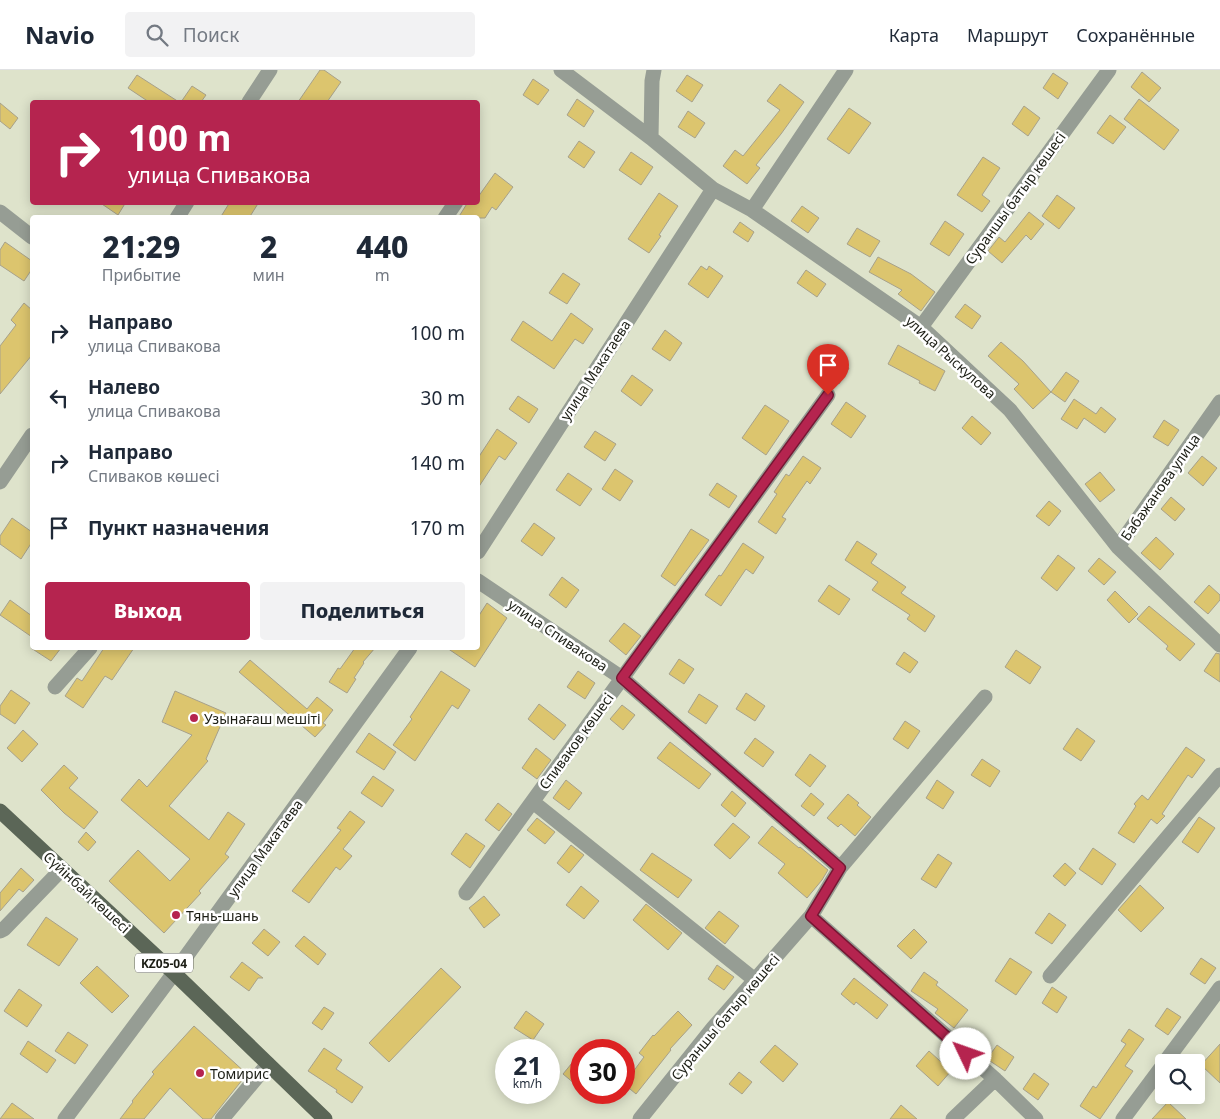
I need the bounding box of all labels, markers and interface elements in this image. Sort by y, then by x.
search box [125,12,475,57]
text: Navio [25,18,95,51]
icon: search [143,21,171,49]
text: Поиск [183,22,239,48]
text: Карта [889,23,939,47]
text: Маршрут [967,23,1048,47]
text: Сохранённые [1076,23,1195,47]
text: 100 m [128,114,231,161]
icon: right [45,120,110,185]
street label: Сураншы батыр көшесі [960,128,1070,268]
text: улица Спивакова [128,159,311,189]
text: 21:29 [102,226,180,267]
text: 2 [260,226,277,267]
text: 440 [356,226,408,267]
text: Прибытие [102,264,181,286]
text: мин [253,264,285,286]
text: m [375,264,390,286]
text: Направо [88,309,173,335]
street label: улица Рыскулова [902,311,1000,403]
street label: улица Макатаева [555,316,635,424]
icon: right [45,319,73,347]
text: 100 m [410,320,465,346]
text: улица Спивакова [88,335,221,357]
pin [807,344,849,395]
icon: arrive [814,351,842,379]
text: Налево [88,374,160,400]
icon: left [45,384,73,412]
text: 30 m [421,385,465,411]
text: улица Спивакова [88,400,221,422]
street label: Бабажанова улица [1116,430,1204,544]
text: Направо [88,439,173,465]
icon: right [45,449,73,477]
text: 140 m [410,450,465,476]
text: Спиваков көшесі [88,465,220,487]
icon: arrive [45,514,73,542]
text: Пункт назначения [88,515,269,541]
text: 170 m [410,515,465,541]
button: Выход [45,582,250,640]
button: Поделиться [260,582,465,640]
street label: улица Спивакова [504,595,612,675]
street label: Спиваков көшесі [534,689,618,793]
place label: Узынағаш мешіті [204,709,321,728]
marker: Узынағаш мешіті [188,712,200,724]
street label: улица Макатаева [223,795,307,901]
street label: Сүйінбай көшесі [40,847,134,937]
place label: Тянь-шань [186,906,259,925]
marker: Тянь-шань [170,909,182,921]
street label: Сураншы батыр көшесі [666,950,784,1084]
road number: KZ05-04 [135,954,193,972]
position arrow [939,1027,991,1079]
speed limit sign: 30 [570,1039,635,1104]
text: 21 [513,1048,542,1082]
map controls [1155,1054,1205,1104]
button: search [1155,1054,1205,1104]
place label: Томирис [210,1064,269,1083]
marker: Томирис [194,1067,206,1079]
text: km/h [513,1075,542,1092]

